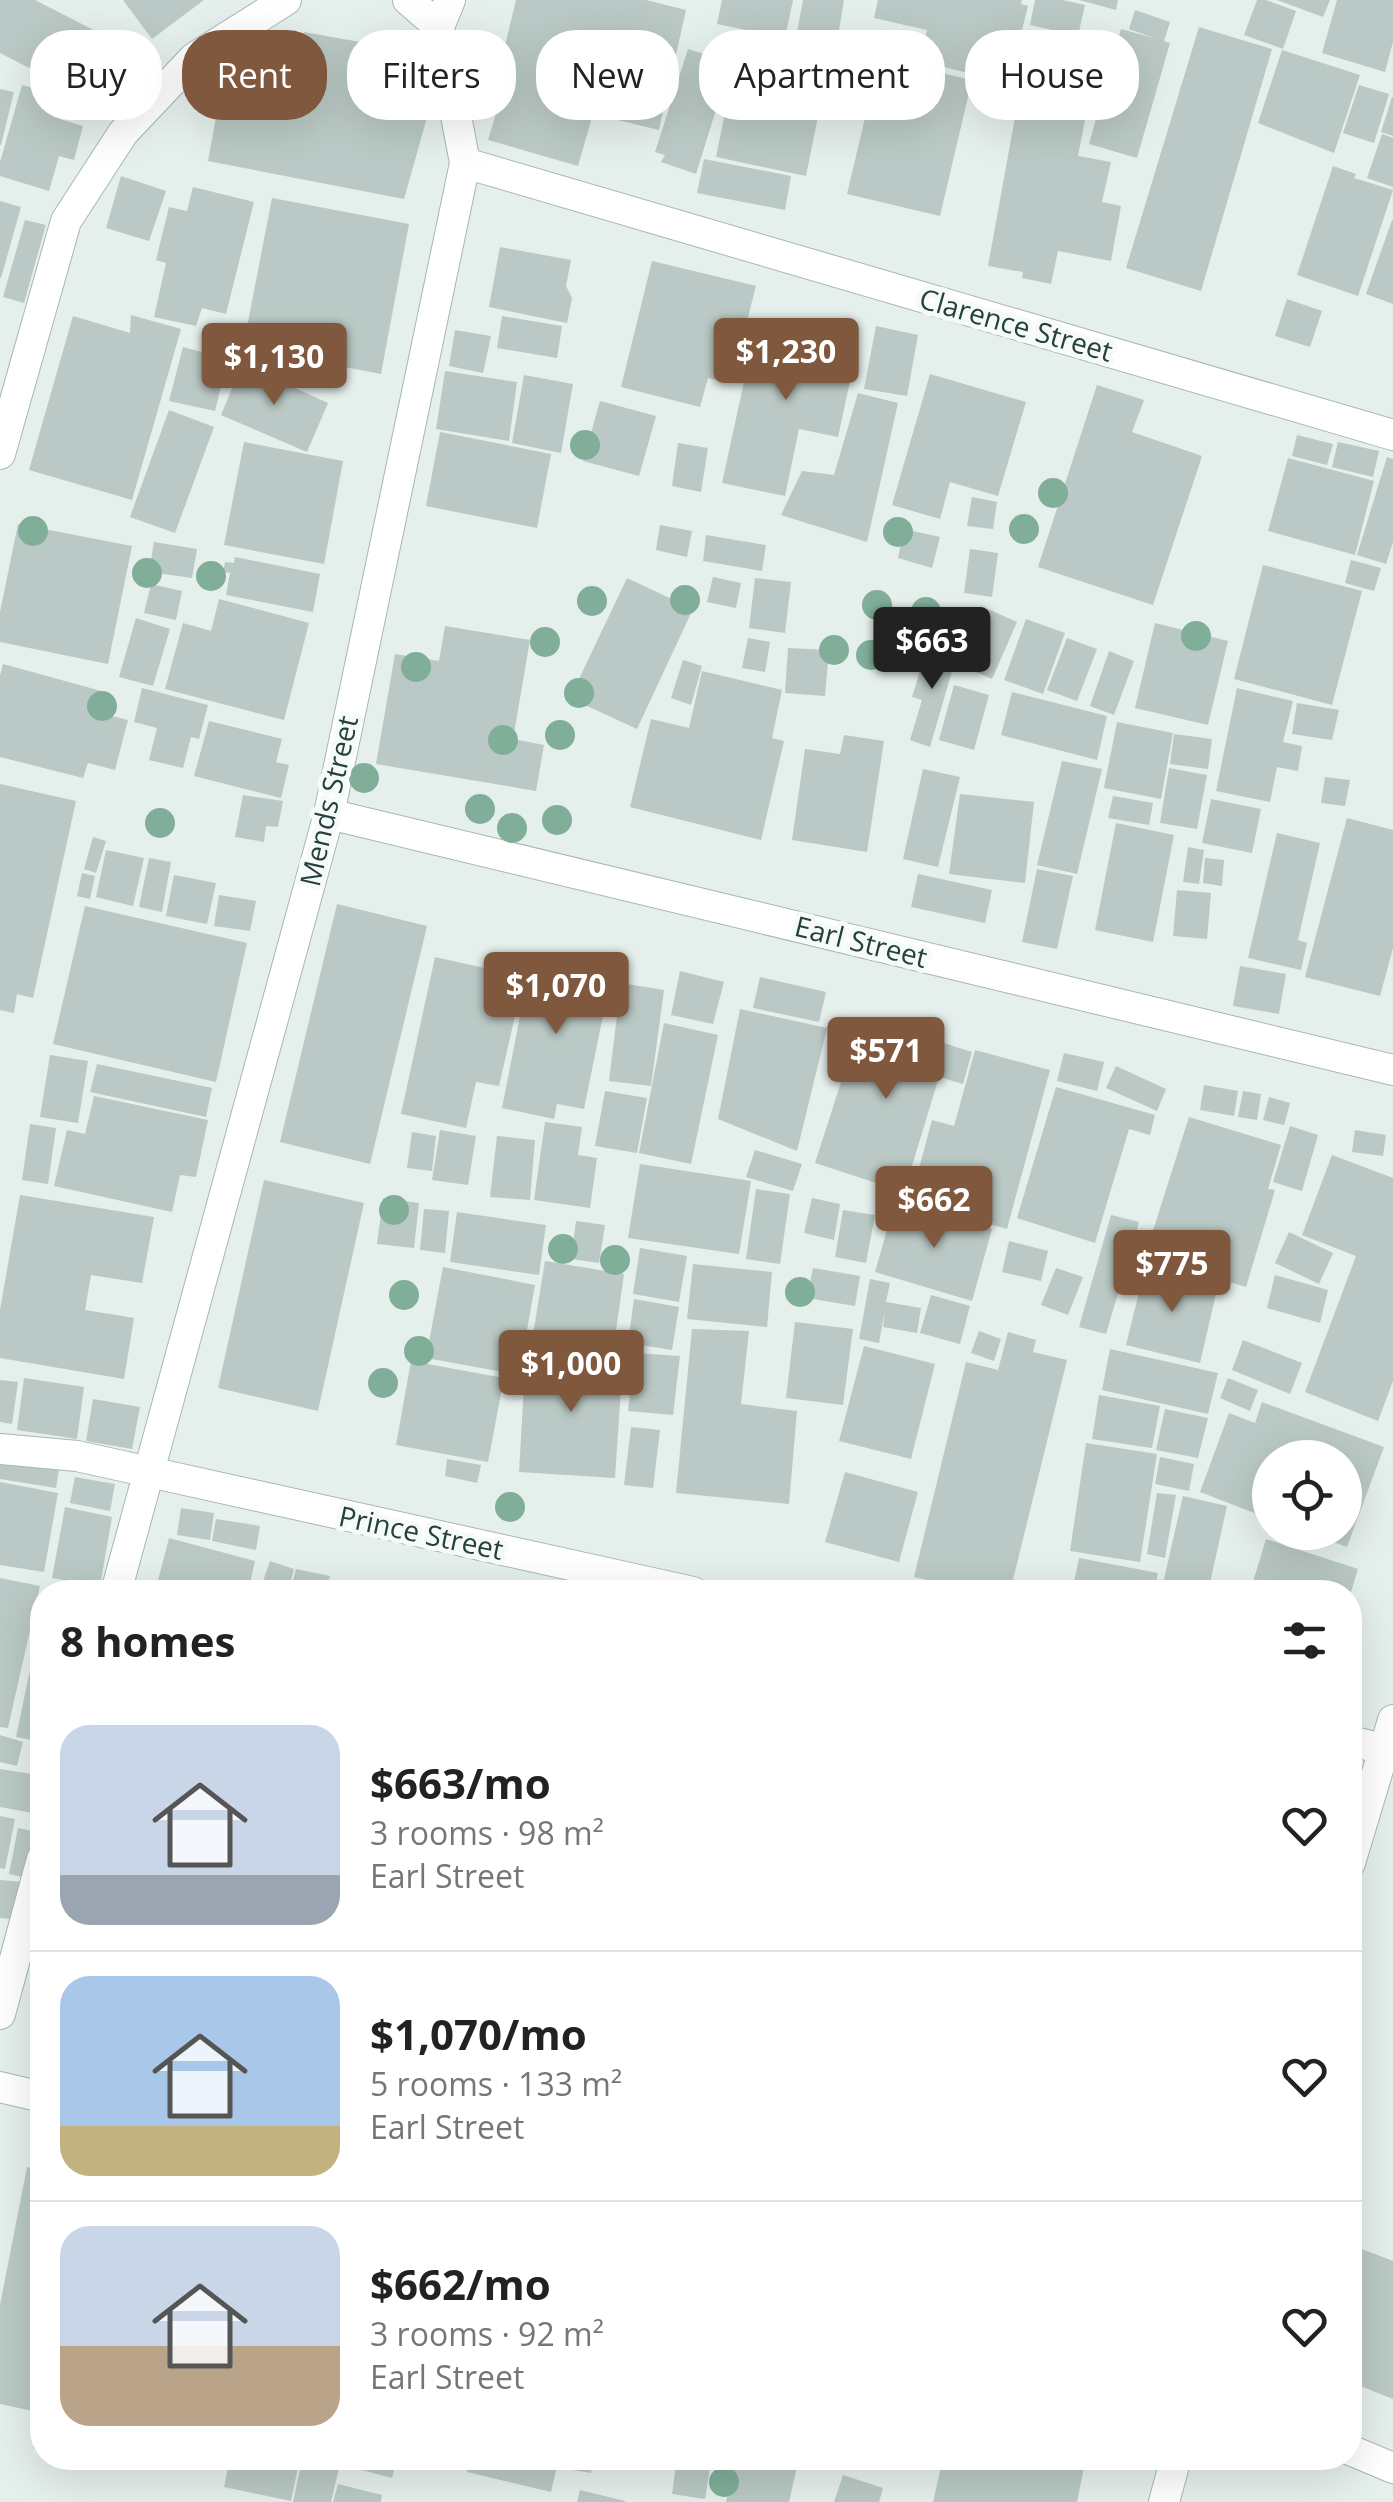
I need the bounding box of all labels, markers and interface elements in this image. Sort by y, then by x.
chip: Buy [30,30,162,120]
chip: Rent [182,30,327,120]
chip: Filters [347,30,516,120]
chip: New [536,30,679,120]
chip: Apartment [699,30,945,120]
chip: House [965,30,1139,120]
street label: Clarence Street [915,278,1117,370]
pin: $1,230 [705,318,867,403]
pin: $1,130 [193,323,355,408]
text: $1,230 [736,329,836,372]
text: $1,130 [224,334,324,377]
pin: $663 [873,607,991,692]
text: $663 [895,618,969,661]
street label: Mends Street [290,712,366,890]
street label: Earl Street [791,906,931,976]
pin: $1,070 [475,952,637,1037]
text: $1,070 [506,963,606,1006]
pin: $571 [827,1017,945,1102]
text: $571 [849,1028,923,1071]
pin: $662 [875,1166,993,1251]
text: $662 [897,1177,971,1220]
pin: $775 [1113,1230,1231,1315]
text: $775 [1135,1241,1209,1284]
pin: $1,000 [490,1330,652,1415]
text: $1,000 [521,1341,621,1384]
map controls [1252,1440,1362,1550]
button: locate [1252,1440,1362,1550]
street label: Prince Street [336,1496,507,1568]
text: 8 homes [60,1612,235,1669]
icon: filters [1277,1613,1332,1668]
text: $663/mo [370,1754,551,1811]
icon: home [140,1765,260,1885]
icon: heart [1277,1798,1332,1853]
text: 3 rooms · 98 m² [370,1811,604,1854]
text: Earl Street [370,1854,524,1897]
text: $1,070/mo [370,2005,587,2062]
icon: home [140,2016,260,2136]
icon: heart [1277,2049,1332,2104]
text: 5 rooms · 133 m² [370,2062,622,2105]
text: Earl Street [370,2105,524,2148]
text: $662/mo [370,2255,551,2312]
icon: home [140,2266,260,2386]
icon: heart [1277,2299,1332,2354]
text: 3 rooms · 92 m² [370,2312,604,2355]
text: Earl Street [370,2355,524,2398]

